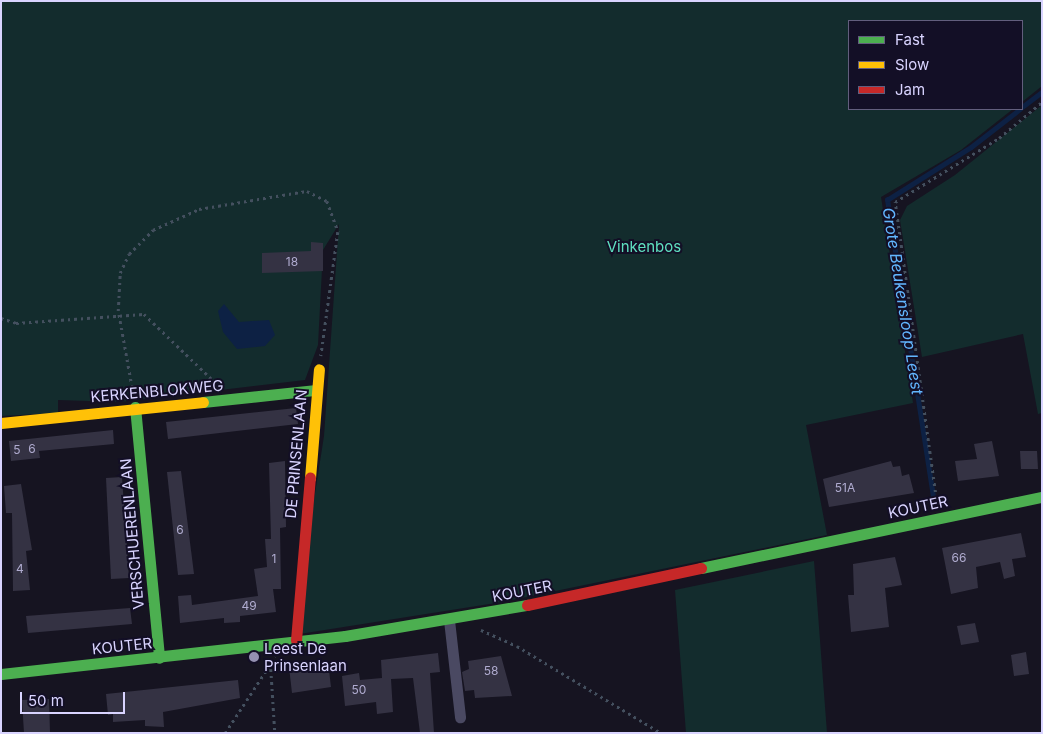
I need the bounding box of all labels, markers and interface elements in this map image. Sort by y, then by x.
legend [848,20,1023,110]
text: Fast [895,30,925,49]
text: Slow [895,55,929,74]
text: Jam [895,80,925,99]
water label: Grote Beukensloop Leest [879,206,927,396]
park label: Vinkenbos [607,238,681,256]
house number: 18 [286,255,298,269]
street label: KERKENBLOKWEG [90,376,224,406]
street label: DE PRINSENLAAN [281,389,311,519]
house number: 6 [28,442,36,456]
house number: 5 [13,443,21,457]
street label: VERSCHUERENLAAN [116,458,148,610]
house number: 51A [835,481,855,495]
street label: KOUTER [887,492,949,522]
house number: 6 [176,523,184,537]
house number: 66 [952,551,966,565]
house number: 1 [272,552,276,566]
house number: 4 [16,562,24,576]
street label: KOUTER [491,576,553,606]
house number: 49 [241,599,257,613]
street label: KOUTER [91,634,153,658]
place label: Leest De Prinsenlaan [264,639,347,674]
marker: Leest De Prinsenlaan [248,651,260,663]
house number: 58 [484,664,498,678]
scale bar [22,682,128,714]
house number: 50 [352,683,366,697]
text: 50 m [28,691,64,710]

